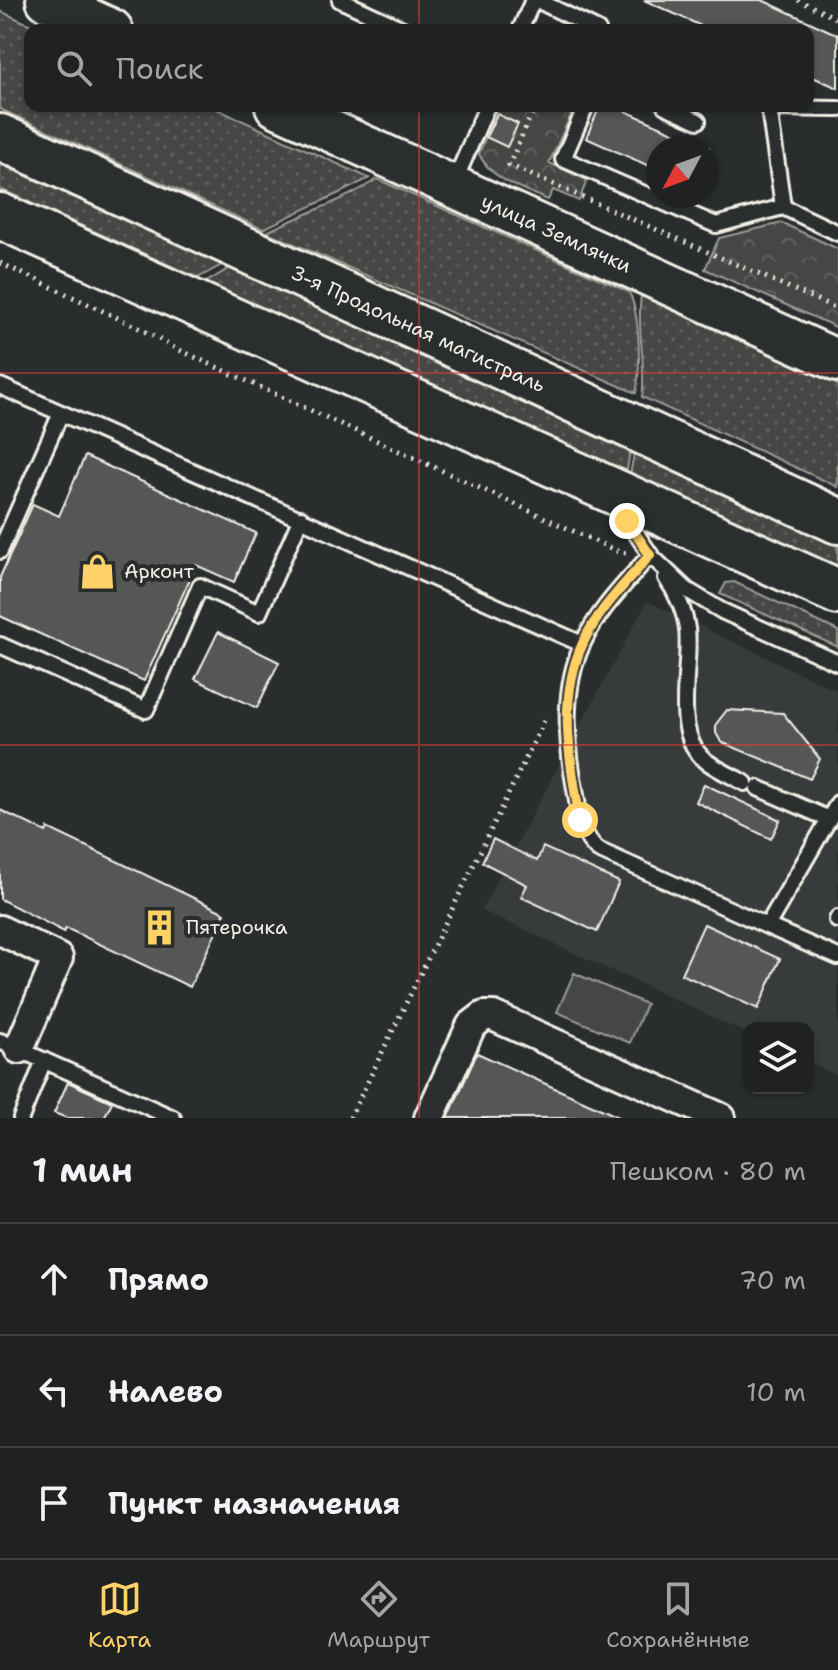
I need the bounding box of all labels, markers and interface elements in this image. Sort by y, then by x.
search box [24,24,814,112]
icon: search [52,46,96,90]
text: Поиск [116,48,204,89]
north arrow [646,136,718,208]
street label: улица Землячки [477,188,636,279]
street label: 3-я Продольная магистраль [287,259,550,398]
route end [609,503,645,539]
shop icon: Арконт [79,552,117,590]
place label: Арконт [124,558,195,584]
route start [562,802,598,838]
building icon: Пятерочка [141,908,179,946]
place label: Пятерочка [186,914,288,940]
map controls [742,1022,814,1094]
button: layers [742,1022,814,1094]
text: 1 мин [32,1147,133,1193]
text: Пешком · 80 m [610,1153,806,1188]
icon: ahead [32,1257,76,1301]
text: Прямо [108,1259,209,1300]
text: 70 m [739,1262,806,1297]
icon: left [32,1369,76,1413]
text: Налево [108,1371,223,1412]
text: 10 m [746,1374,806,1409]
icon: arrive [32,1481,76,1525]
text: Пункт назначения [108,1483,400,1524]
tab: Карта [88,1577,151,1654]
tab: Маршрут [327,1577,430,1654]
tab: Сохранённые [606,1577,750,1654]

